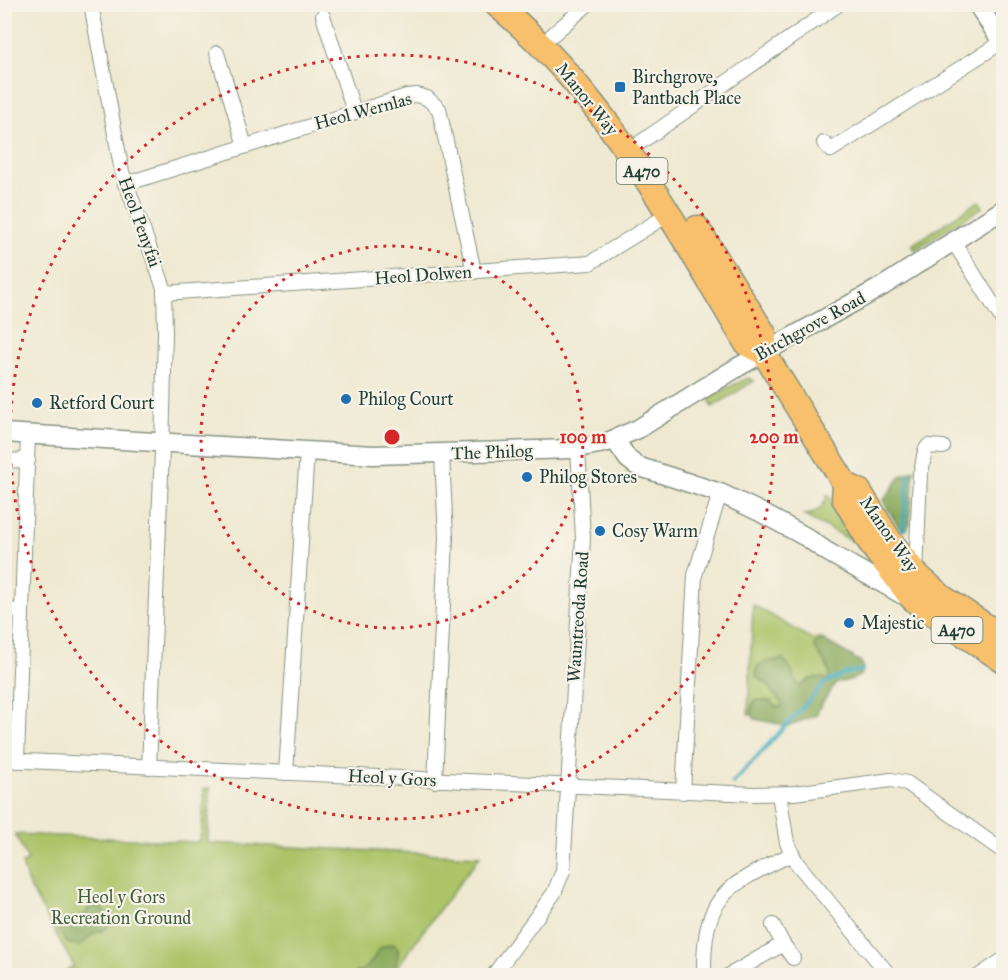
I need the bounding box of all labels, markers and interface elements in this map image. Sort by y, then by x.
street label: Manor Way [551,58,623,140]
place label: Birchgrove, Pantbach Place [632,66,741,109]
marker: Birchgrove, Pantbach Place [613,80,627,94]
street label: Heol Wernlas [312,87,414,135]
road number: A470 [616,158,668,184]
street label: Heol Penyfai [113,174,167,270]
street label: Heol Dolwen [374,261,473,289]
street label: Birchgrove Road [751,286,870,366]
place label: Philog Court [358,388,454,411]
place label: Retford Court [49,392,155,414]
marker: Philog Court [339,392,353,406]
marker: Retford Court [30,396,44,410]
text: 100 m [560,426,607,448]
text: 200 m [750,426,799,448]
centre of rings [382,427,402,447]
street label: The Philog [451,440,534,465]
place label: Philog Stores [539,466,637,489]
marker: Philog Stores [520,470,534,484]
street label: Manor Way [855,492,923,577]
place label: Cosy Warm [612,520,698,542]
marker: Cosy Warm [593,524,607,538]
street label: Wauntreoda Road [562,551,594,683]
place label: Majestic [861,612,925,634]
marker: Majestic [842,616,856,630]
road number: A470 [932,617,982,643]
street label: Heol y Gors [347,765,437,791]
park label: Heol y Gors Recreation Ground [51,886,191,929]

